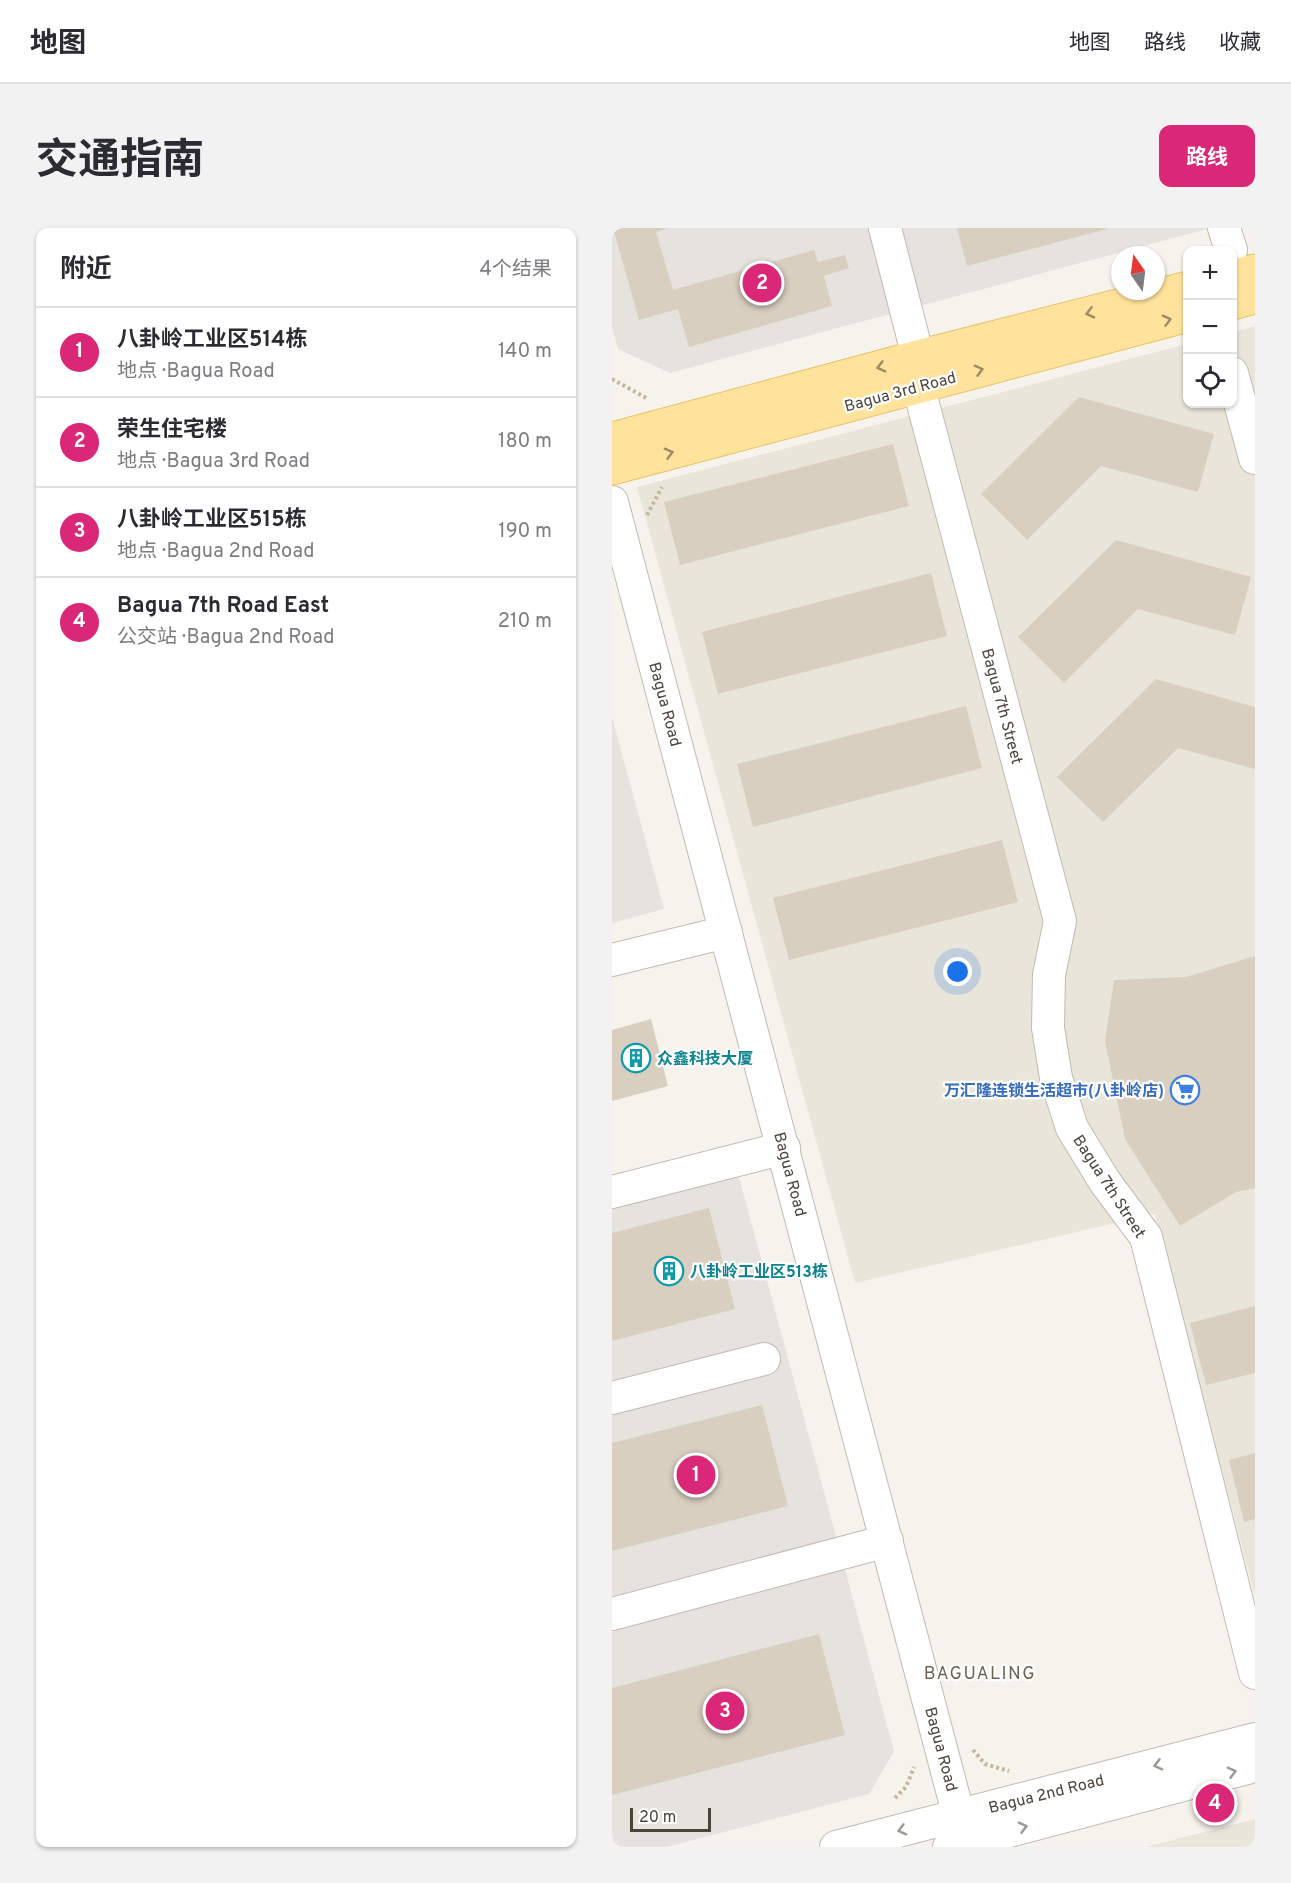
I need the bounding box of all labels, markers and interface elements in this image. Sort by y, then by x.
text: 地图 [30,27,86,63]
text: 地图 [1069,30,1111,57]
text: 路线 [1144,30,1186,57]
text: 收藏 [1219,30,1261,57]
button: 路线 [1159,125,1255,187]
text: 交通指南 [36,136,204,189]
north arrow [1111,246,1165,300]
map controls [1183,246,1237,408]
button: + [1183,246,1237,300]
text: 附近 [60,254,112,287]
text: 4个结果 [480,257,552,283]
pin: 2 [742,260,782,306]
button: − [1183,300,1237,354]
one-way arrow [1085,306,1096,318]
one-way arrow [1161,315,1172,327]
text: 八卦岭工业区514栋 [117,327,307,354]
text: 1 [76,339,84,365]
text: 140 m [498,339,552,365]
button: locate [1183,354,1237,408]
text: 地点 · Bagua Road [117,359,275,385]
one-way arrow [876,359,886,372]
one-way arrow [973,364,983,377]
street label: Bagua 3rd Road [842,368,959,417]
text: 荣生住宅楼 [117,417,227,444]
text: 2 [73,429,86,455]
text: 180 m [498,429,552,455]
one-way arrow [663,447,673,460]
text: 地点 · Bagua 3rd Road [117,449,310,475]
text: 八卦岭工业区515栋 [117,507,307,534]
text: 3 [74,519,86,545]
text: 190 m [498,519,552,545]
text: 地点 · Bagua 2nd Road [117,539,314,565]
text: Bagua 7th Road East [117,593,329,620]
text: 4 [73,609,86,635]
text: 210 m [498,609,552,635]
text: 公交站 · Bagua 2nd Road [117,625,334,651]
street label: Bagua 7th Street [976,646,1026,767]
street label: Bagua Road [643,660,685,749]
your location [943,957,972,986]
building icon: 众鑫科技大厦 [620,1042,652,1074]
place label: 众鑫科技大厦 [657,1050,753,1070]
supermarket icon: 万汇隆连锁生活超市(八卦岭店) [1169,1074,1201,1106]
place label: 万汇隆连锁生活超市(八卦岭店) [944,1081,1164,1102]
street label: Bagua Road [768,1130,810,1219]
street label: Bagua 7th Street [1067,1132,1149,1243]
building icon: 八卦岭工业区513栋 [653,1255,685,1287]
place label: 八卦岭工业区513栋 [690,1262,828,1283]
pin: 1 [676,1452,716,1498]
district label: BAGUALING [924,1663,1036,1686]
pin: 3 [706,1688,744,1734]
street label: Bagua Road [919,1705,961,1794]
one-way arrow [1153,1757,1163,1770]
one-way arrow [1226,1766,1236,1779]
street label: Bagua 2nd Road [987,1771,1106,1819]
pin: 4 [1196,1780,1234,1826]
scale bar [630,1805,711,1832]
text: 20 m [639,1808,676,1828]
one-way arrow [1017,1822,1028,1834]
one-way arrow [898,1823,908,1835]

